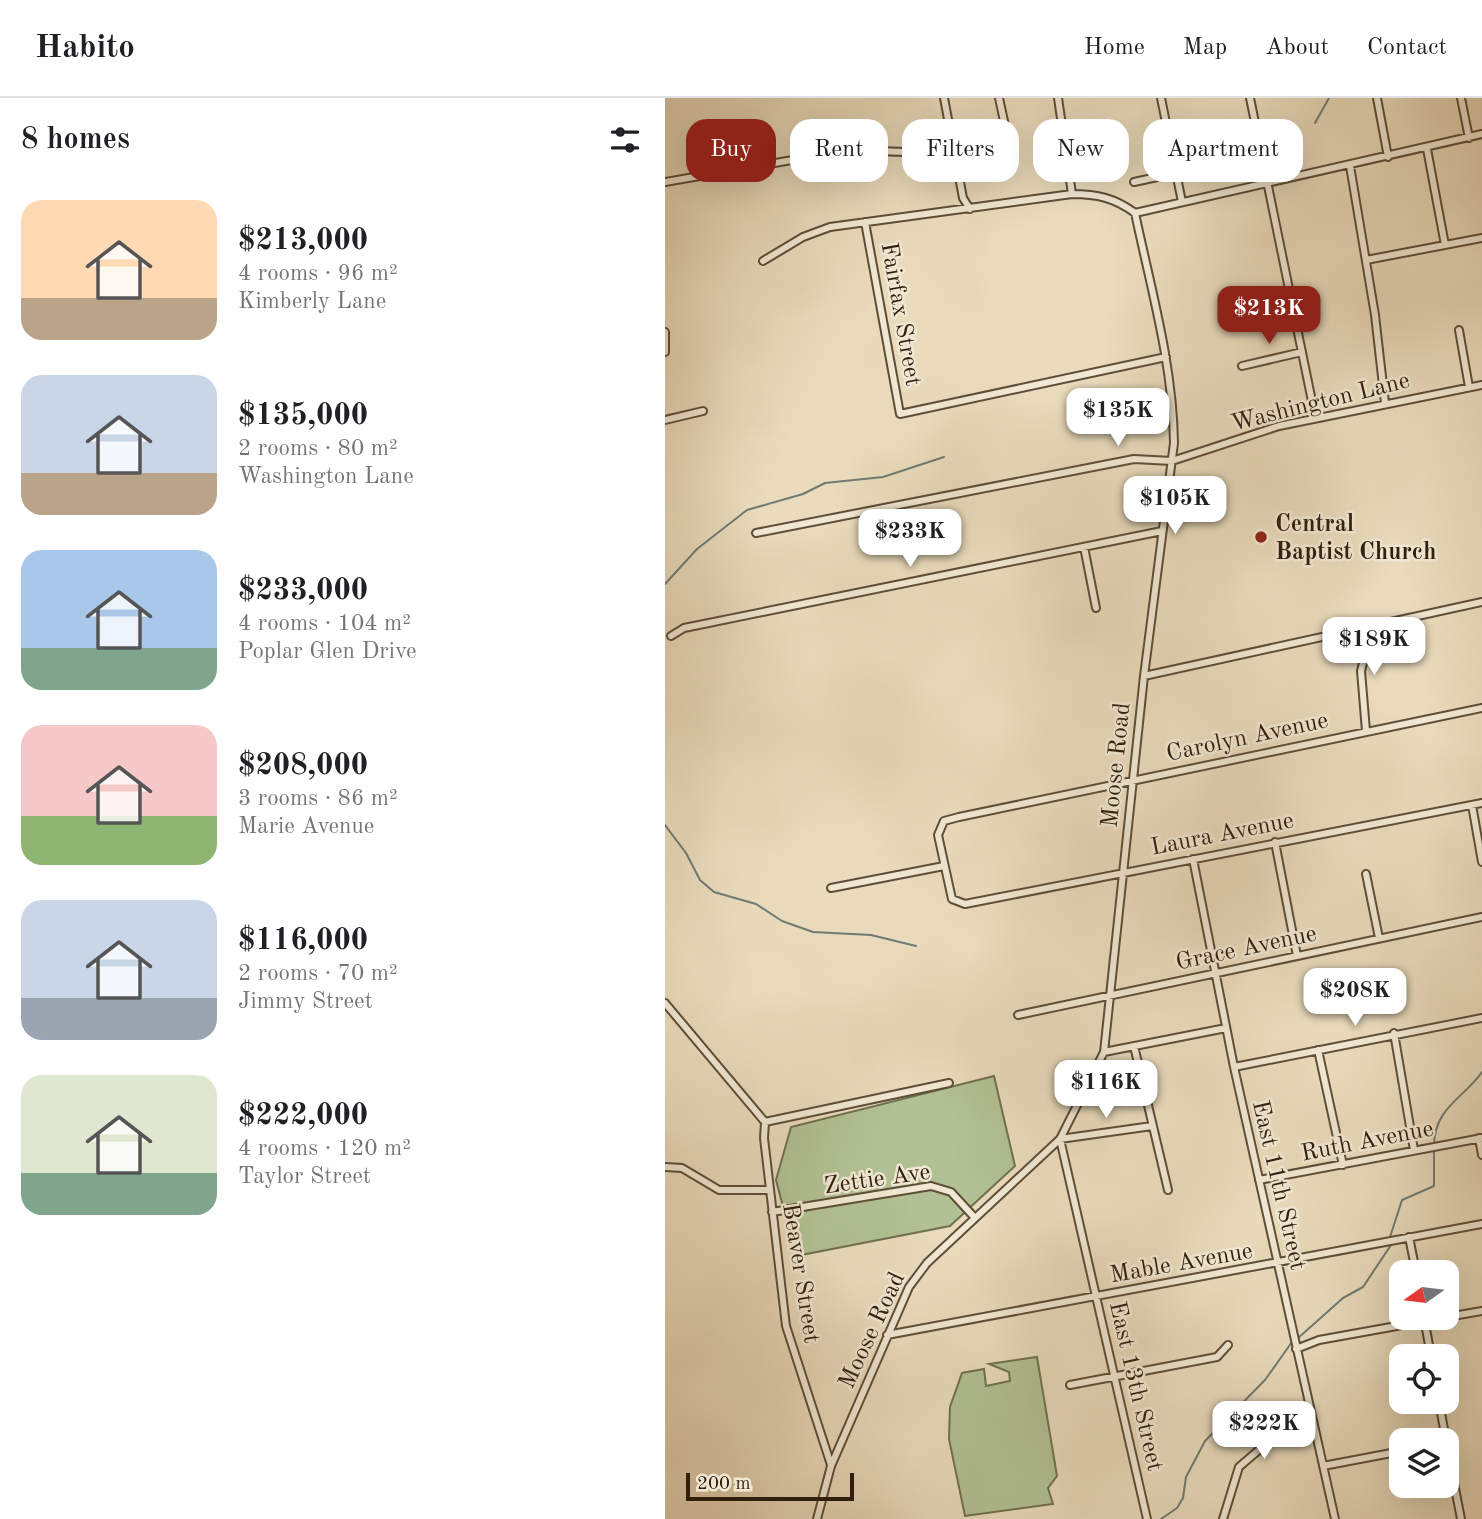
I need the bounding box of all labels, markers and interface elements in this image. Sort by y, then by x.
text: Habito [35,32,135,65]
text: Home [1084,36,1145,60]
text: Map [1183,36,1227,60]
text: About [1265,36,1329,60]
text: Contact [1367,36,1447,60]
chip: Buy [686,119,776,182]
chip: Rent [790,119,888,182]
chip: Filters [902,119,1019,182]
chip: New [1033,119,1129,182]
chip: Apartment [1143,119,1303,182]
icon: filters [606,121,644,159]
text: 8 homes [21,125,130,155]
text: $213,000 [238,226,368,256]
icon: home [77,228,161,312]
street label: Fairfax Street [876,241,924,388]
text: 4 rooms · 96 m² [238,262,398,285]
pin: $213K [1220,286,1318,346]
text: Kimberly Lane [238,290,386,313]
text: $213K [1233,297,1305,320]
street label: Washington Lane [1229,369,1412,437]
pin: $135K [1069,388,1167,448]
text: $135K [1082,399,1154,422]
text: $135,000 [238,401,368,431]
icon: home [77,403,161,487]
text: 2 rooms · 80 m² [238,437,398,460]
text: Washington Lane [238,465,414,488]
pin: $105K [1126,476,1224,536]
text: $105K [1139,487,1211,510]
pin: $233K [861,510,959,569]
place label: Central Baptist Church [1275,513,1436,565]
text: $233K [874,520,946,543]
marker: Central Baptist Church [1253,529,1269,545]
text: $233,000 [238,576,368,606]
icon: home [77,578,161,662]
text: 4 rooms · 104 m² [238,612,411,635]
pin: $189K [1325,618,1423,677]
text: $189K [1338,628,1410,651]
text: Poplar Glen Drive [238,640,417,663]
street label: Moose Road [1098,702,1135,829]
street label: Carolyn Avenue [1164,709,1331,767]
text: $208,000 [238,751,368,781]
icon: home [77,753,161,837]
text: 3 rooms · 86 m² [238,787,398,810]
street label: Laura Avenue [1149,809,1296,861]
text: Marie Avenue [238,815,374,838]
street label: Grace Avenue [1174,922,1319,976]
text: $116,000 [238,926,368,956]
icon: home [77,928,161,1012]
text: 2 rooms · 70 m² [238,962,398,985]
pin: $208K [1306,968,1404,1028]
text: $208K [1319,979,1391,1002]
text: Jimmy Street [238,990,373,1013]
pin: $116K [1057,1060,1155,1120]
text: $116K [1070,1071,1142,1094]
street label: East 11th Street [1247,1098,1309,1273]
text: $222,000 [238,1101,368,1131]
icon: home [77,1103,161,1187]
street label: Ruth Avenue [1299,1117,1436,1167]
text: 4 rooms · 120 m² [238,1137,411,1160]
street label: Zettie Ave [823,1161,932,1199]
text: Taylor Street [238,1165,371,1188]
street label: Beaver Street [777,1202,823,1345]
street label: Mable Avenue [1108,1240,1255,1288]
north arrow [1389,1260,1459,1330]
map controls [1389,1260,1459,1498]
street label: Moose Road [835,1269,910,1393]
street label: East 13th Street [1104,1299,1166,1474]
button: locate [1389,1344,1459,1414]
pin: $222K [1215,1402,1313,1461]
text: $222K [1228,1412,1300,1435]
button: layers [1389,1428,1459,1498]
scale bar [686,1470,854,1502]
text: 200 m [697,1475,750,1494]

